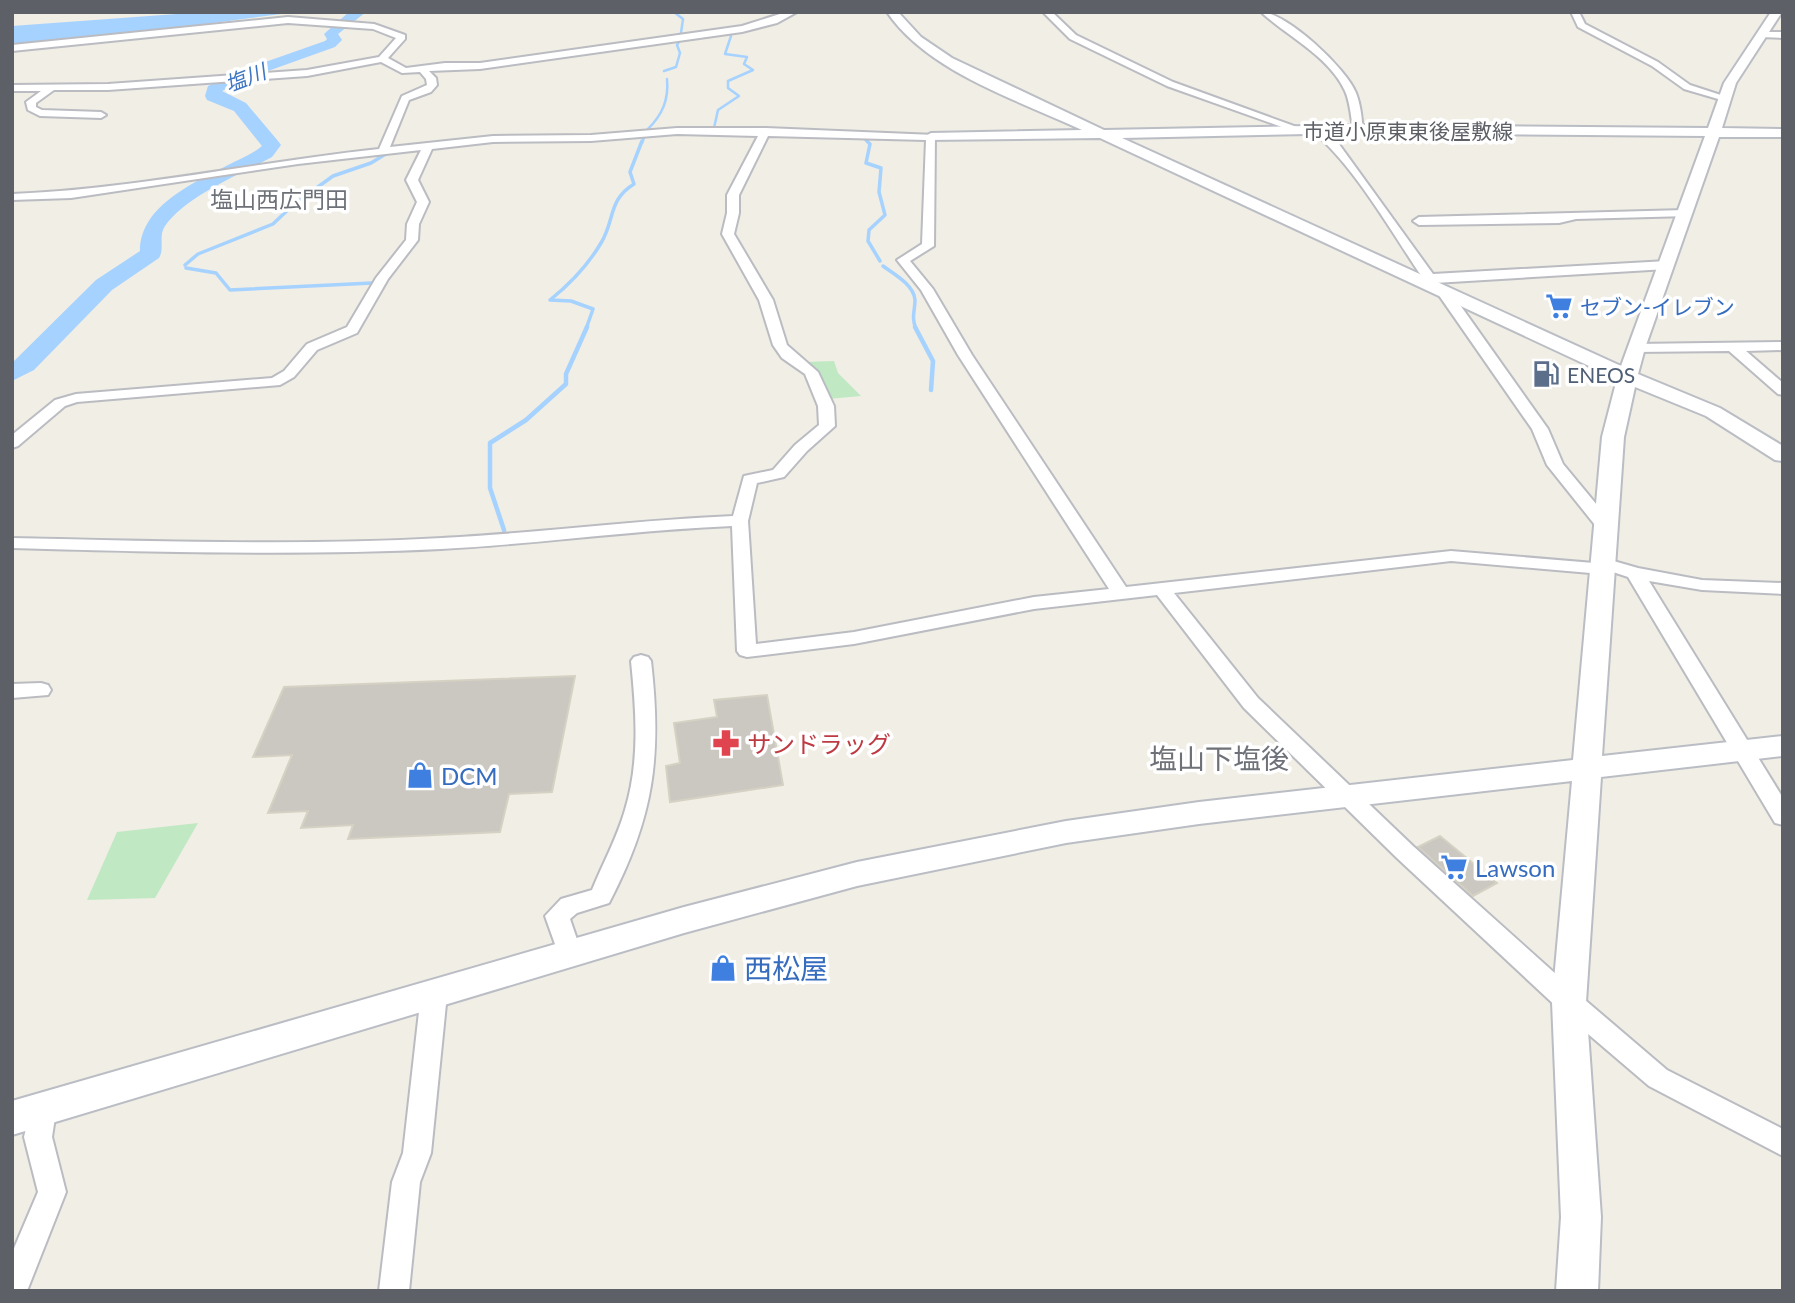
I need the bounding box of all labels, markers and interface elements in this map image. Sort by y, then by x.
water label: 塩川 [221,57,271,96]
street label: 市道小原東東後屋敷線 [1303,118,1513,143]
district label: 塩山西広門田 [210,185,348,213]
supermarket icon: セブン-イレブン [1544,291,1574,321]
place label: セブン-イレブン [1580,294,1735,319]
fuel station icon: ENEOS [1531,359,1561,389]
place label: ENEOS [1567,362,1635,387]
pharmacy icon: サンドラッグ [711,728,741,758]
place label: サンドラッグ [747,729,891,758]
district label: 塩山下塩後 [1149,741,1289,775]
shop icon: DCM [405,760,435,790]
place label: DCM [441,761,498,790]
supermarket icon: Lawson [1439,852,1469,882]
place label: Lawson [1475,853,1555,882]
place label: 西松屋 [744,951,828,985]
shop icon: 西松屋 [708,953,738,983]

